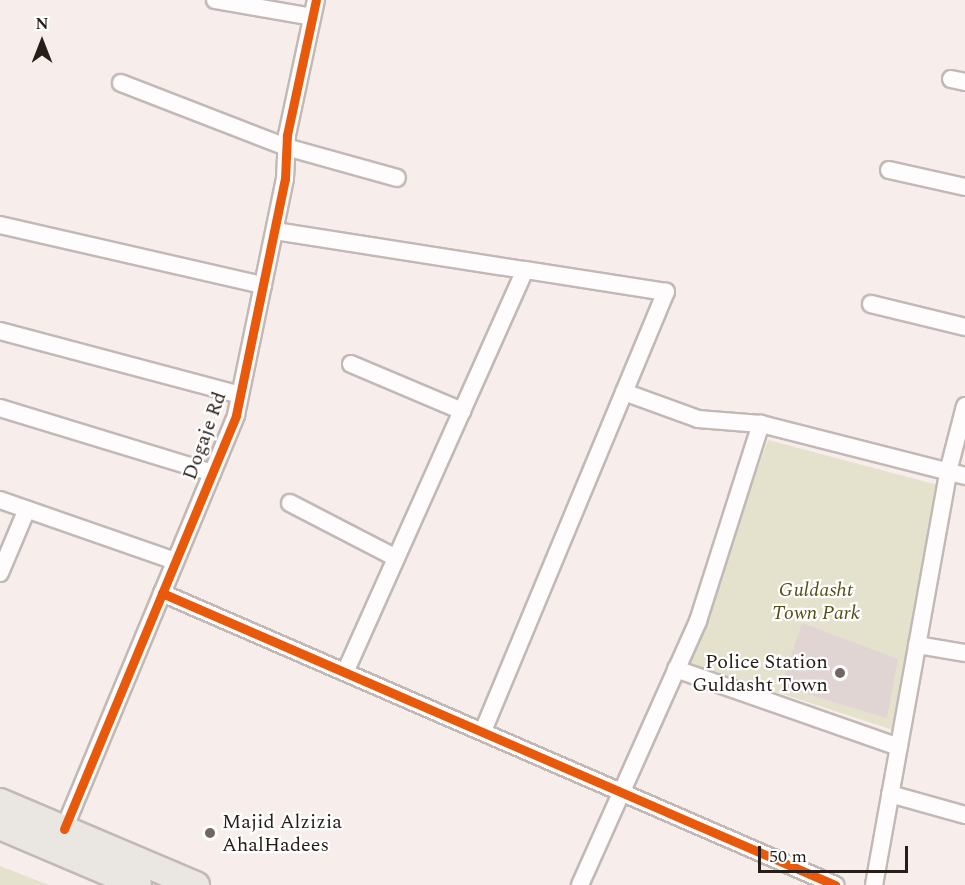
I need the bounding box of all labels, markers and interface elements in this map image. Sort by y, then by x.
north arrow [12,12,72,72]
text: N [35,12,49,36]
street label: Dogaje Rd [178,389,232,483]
park label: Guldasht Town Park [772,578,860,625]
place label: Police Station Guldasht Town [692,650,828,697]
marker: Police Station Guldasht Town [833,666,847,680]
place label: Majid Alzizia AhalHadees [222,810,342,857]
marker: Majid Alzizia AhalHadees [203,826,217,840]
scale bar [761,834,911,872]
text: 50 m [769,843,807,870]

